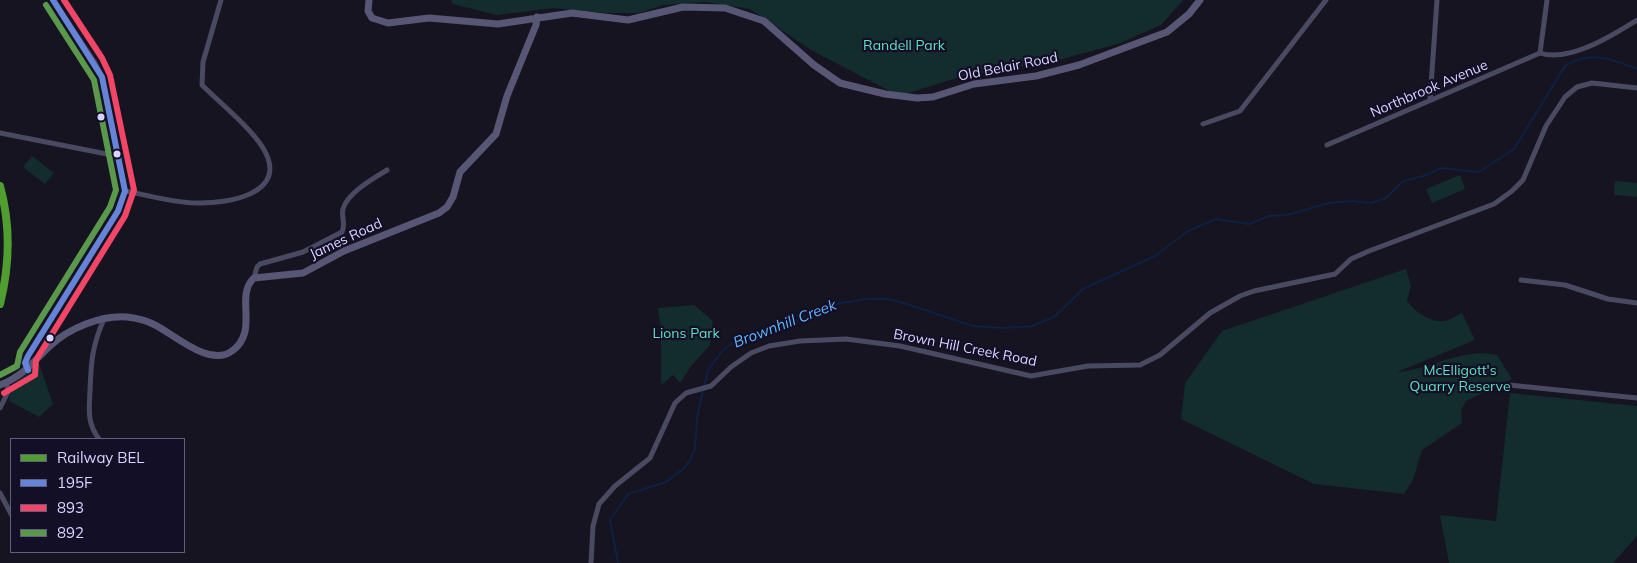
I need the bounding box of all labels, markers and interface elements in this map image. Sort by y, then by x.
park label: Randell Park [863,38,945,54]
street label: Old Belair Road [957,49,1059,85]
street label: Northbrook Avenue [1368,57,1490,121]
unlabelled marker [96,112,106,122]
unlabelled marker [112,149,122,159]
street label: James Road [307,215,385,263]
water label: Brownhill Creek [731,296,839,352]
park label: Lions Park [652,326,720,342]
street label: Brown Hill Creek Road [892,326,1038,370]
unlabelled marker [45,333,55,343]
park label: McElligott's Quarry Reserve [1409,363,1511,396]
legend [10,438,185,553]
text: Railway BEL [57,448,144,467]
text: 195F [57,473,92,492]
text: 893 [57,498,84,517]
text: 892 [57,523,84,542]

